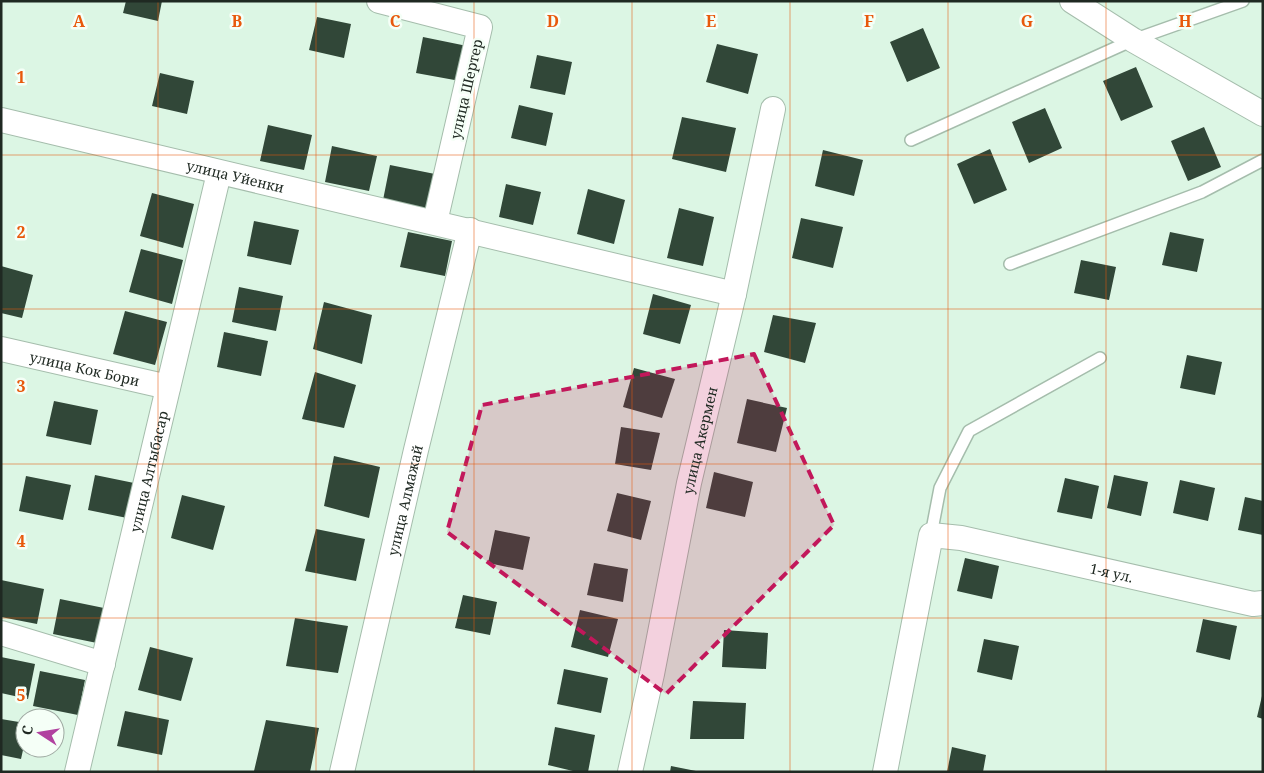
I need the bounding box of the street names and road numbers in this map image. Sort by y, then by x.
street label: улица Шертер [445,37,487,141]
street label: улица Уйенки [185,155,286,196]
street label: улица Кок Бори [28,346,142,390]
street label: улица Акермен [678,385,721,496]
street label: улица Алтыбасар [125,409,172,534]
street label: улица Алмажай [383,443,427,558]
street label: 1-я ул. [1088,558,1135,586]

